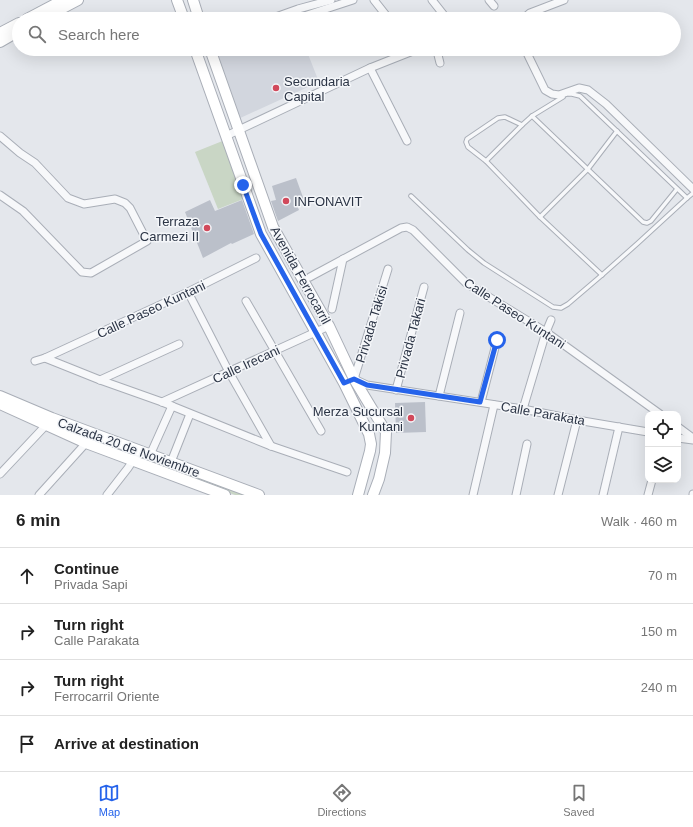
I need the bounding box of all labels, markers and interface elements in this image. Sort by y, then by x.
search box [12,12,681,56]
icon: search [26,23,48,45]
text: Search here [58,26,140,43]
place label: Secundaria Capital [284,74,351,104]
marker: Secundaria Capital [271,83,281,93]
route end [234,176,252,194]
place label: INFONAVIT [294,194,362,209]
marker: INFONAVIT [281,196,291,206]
place label: Terraza Carmezi II [140,214,200,244]
marker: Terraza Carmezi II [202,223,212,233]
street label: Avenida Ferrocarril [267,224,334,327]
street label: Calle Paseo Kuntani [461,275,568,352]
street label: Calle Paseo Kuntani [95,278,208,341]
street label: Privada Takisi [353,284,390,365]
street label: Privada Takari [393,296,428,380]
route start [488,331,506,349]
street label: Calle Irecani [210,342,282,387]
street label: Calle Parakata [500,399,587,428]
place label: Merza Sucursal Kuntani [313,404,403,434]
map controls [645,411,681,483]
button: locate [645,411,681,447]
marker: Merza Sucursal Kuntani [406,413,416,423]
street label: Calzada 20 de Noviembre [56,415,202,480]
button: layers [645,447,681,483]
text: 6 min [16,511,60,530]
text: Walk · 460 m [601,514,677,529]
text: Continue [54,560,119,577]
icon: ahead [16,565,38,587]
text: 70 m [648,568,677,583]
text: Privada Sapi [54,577,128,592]
text: Turn right [54,616,124,633]
icon: right [16,621,38,643]
text: 150 m [641,624,677,639]
text: Calle Parakata [54,633,139,648]
text: Turn right [54,672,124,689]
icon: right [16,677,38,699]
text: 240 m [641,680,677,695]
text: Ferrocarril Oriente [54,689,159,704]
icon: arrive [16,733,38,755]
text: Arrive at destination [54,735,199,752]
tab: Map [98,782,120,818]
tab: Directions [317,782,366,818]
tab: Saved [563,782,594,818]

